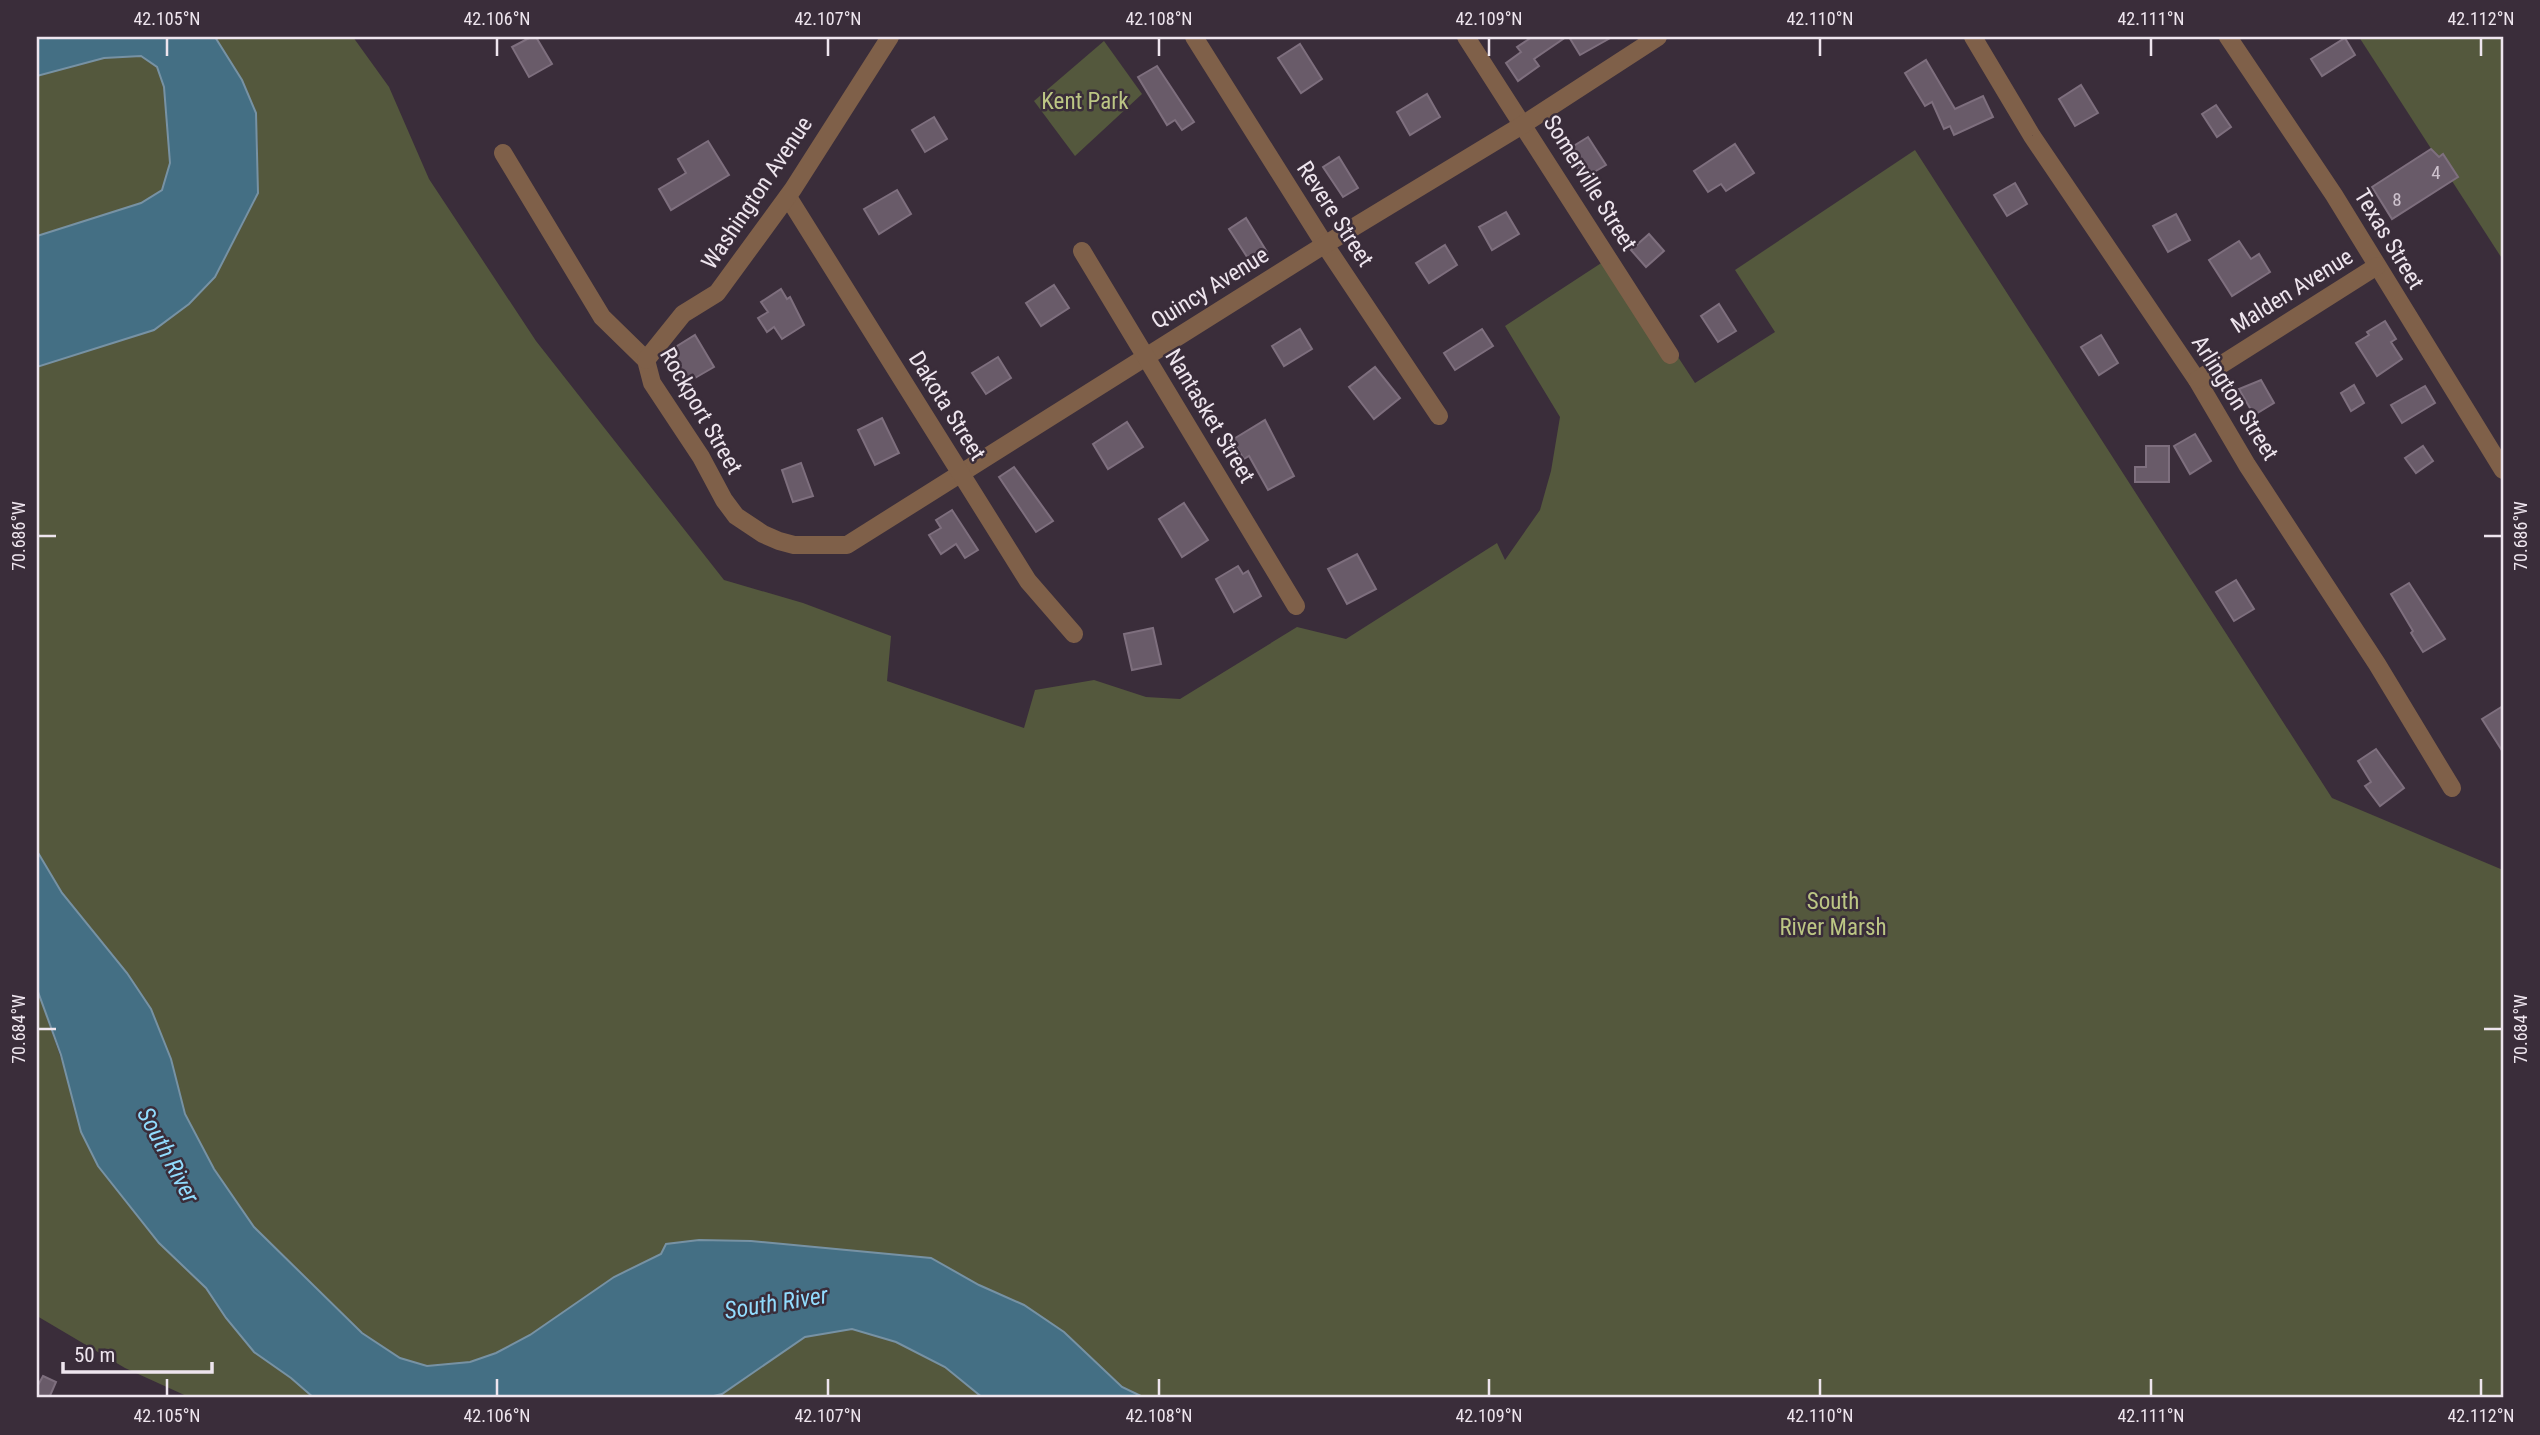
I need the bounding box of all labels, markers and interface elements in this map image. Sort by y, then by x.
text: 42.105°N [133,8,201,29]
text: 42.106°N [463,8,531,29]
text: 42.107°N [794,8,862,29]
text: 42.108°N [1125,8,1193,29]
text: 42.109°N [1455,8,1523,29]
text: 42.110°N [1786,8,1854,29]
text: 42.111°N [2117,8,2185,29]
text: 42.112°N [2447,8,2515,29]
park label: Kent Park [1041,88,1129,115]
street label: Somerville Street [1538,110,1642,256]
street label: Washington Avenue [696,112,818,274]
street label: Revere Street [1291,156,1379,272]
house number: 4 [2431,161,2441,184]
street label: Texas Street [2348,184,2430,294]
house number: 8 [2392,188,2402,211]
street label: Quincy Avenue [1146,241,1274,335]
street label: Malden Avenue [2226,243,2358,339]
street label: Arlington Street [2186,331,2284,465]
street label: Rockport Street [654,343,748,479]
street label: Nantasket Street [1159,344,1261,488]
street label: Dakota Street [903,347,991,465]
text: 70.686°W [8,501,29,571]
text: 70.686°W [2510,501,2531,571]
park label: South River Marsh [1779,888,1887,941]
text: 70.684°W [8,994,29,1064]
text: 70.684°W [2510,994,2531,1064]
water label: South River [131,1102,205,1208]
water label: South River [722,1281,830,1325]
scale bar [63,1330,212,1374]
text: 50 m [74,1343,115,1367]
text: 42.105°N [133,1405,201,1426]
text: 42.106°N [463,1405,531,1426]
text: 42.107°N [794,1405,862,1426]
text: 42.108°N [1125,1405,1193,1426]
text: 42.109°N [1455,1405,1523,1426]
text: 42.110°N [1786,1405,1854,1426]
text: 42.111°N [2117,1405,2185,1426]
text: 42.112°N [2447,1405,2515,1426]

